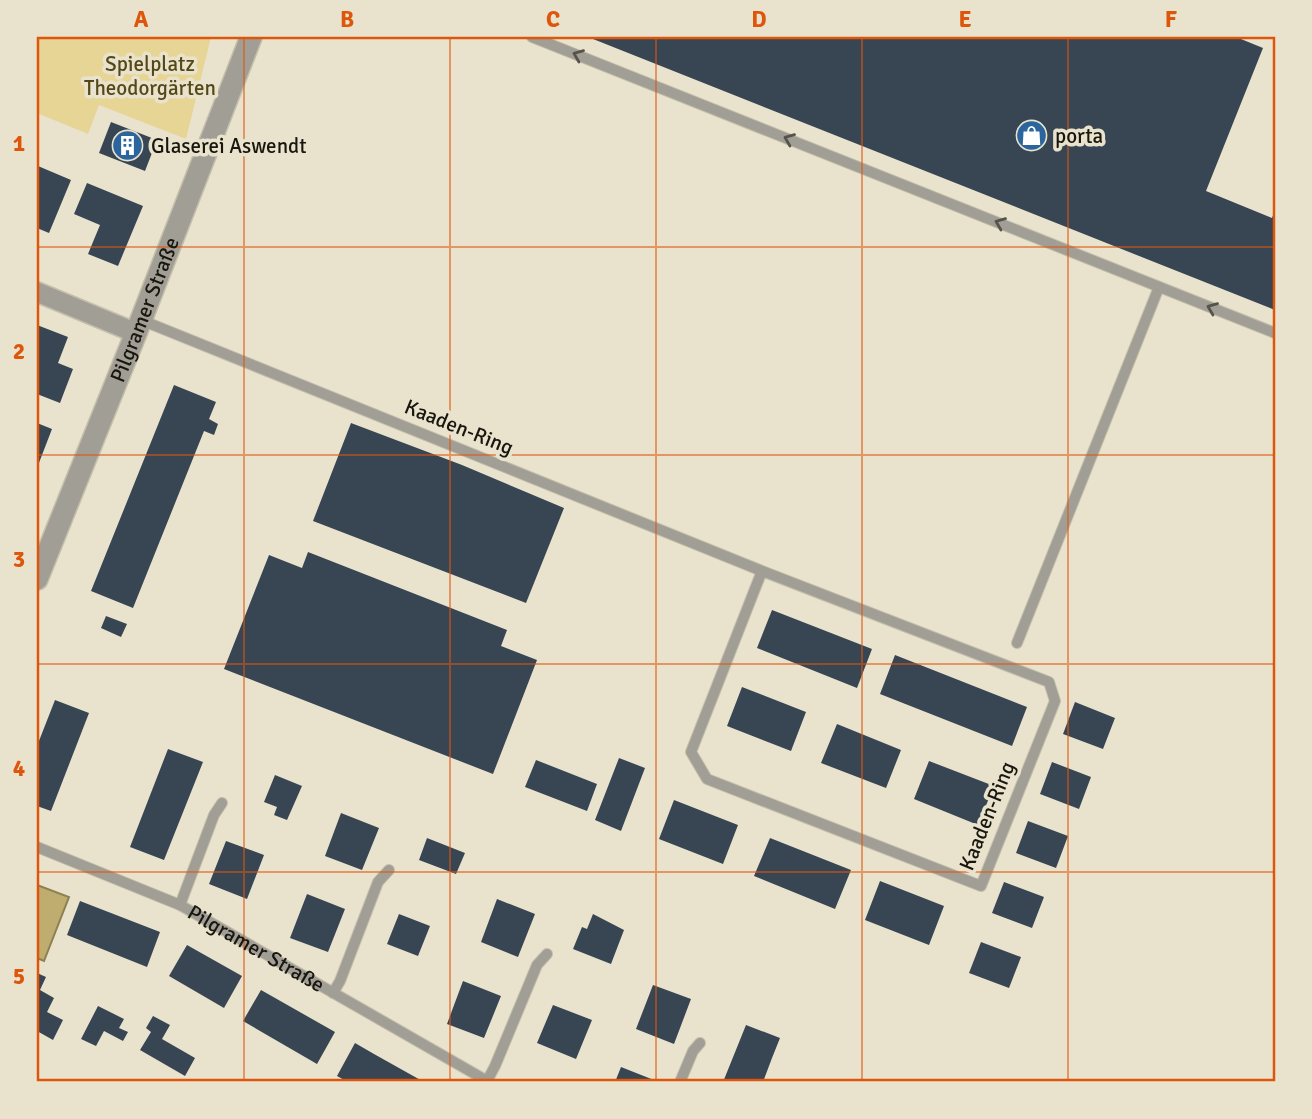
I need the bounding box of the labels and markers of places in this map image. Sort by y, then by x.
shop icon: porta [1015,119,1049,153]
place label: porta [1055,123,1103,149]
building icon: Glaserei Aswendt [111,129,145,163]
place label: Glaserei Aswendt [151,133,307,159]

